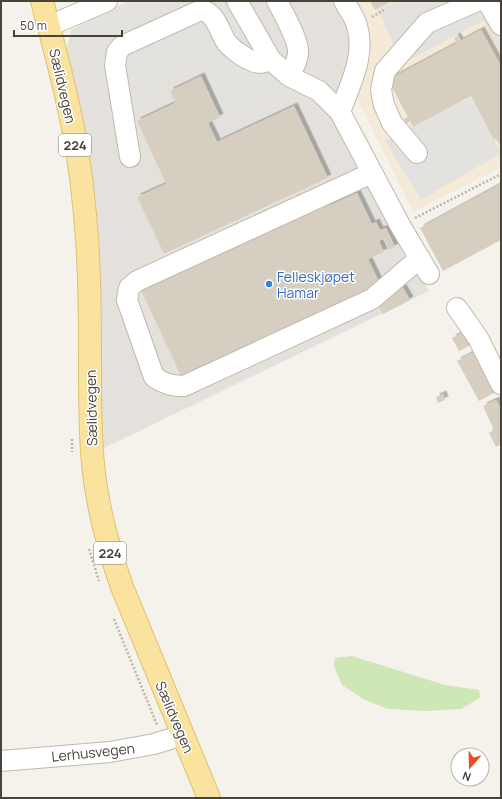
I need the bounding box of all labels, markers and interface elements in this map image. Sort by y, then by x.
scale bar [14,12,122,38]
text: 50 m [20,17,47,34]
street label: Sælidvegen [45,47,81,125]
road number: 224 [59,134,91,156]
place label: Felleskjøpet Hamar [277,267,355,302]
marker: Felleskjøpet Hamar [264,279,274,289]
street label: Sælidvegen [81,370,101,446]
road number: 224 [94,542,126,564]
street label: Sælidvegen [151,678,199,756]
street label: Lerhusvegen [50,738,136,766]
north arrow [450,747,490,787]
text: N [460,768,473,785]

